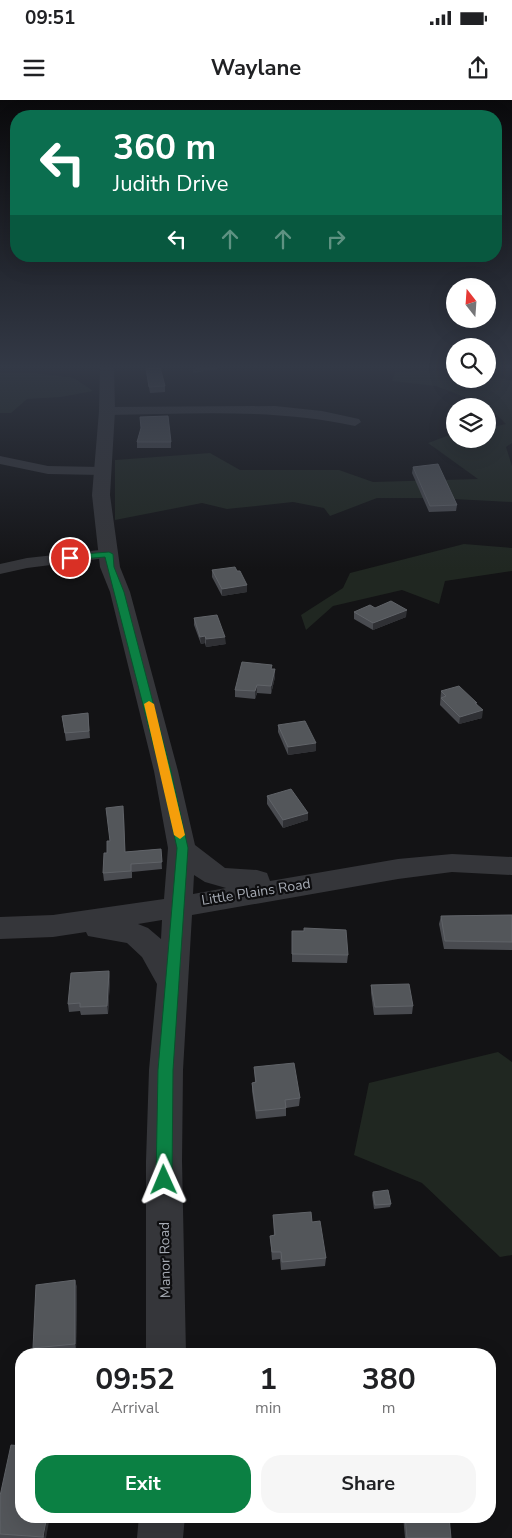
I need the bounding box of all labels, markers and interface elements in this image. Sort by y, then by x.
text: 09:51 [25,5,75,31]
text: Waylane [211,53,301,83]
icon: menu [20,54,48,82]
icon: share [464,54,492,82]
text: 360 m [113,124,216,171]
icon: left [30,130,95,195]
text: Judith Drive [113,169,228,199]
icon: left [163,225,191,253]
icon: ahead [216,225,244,253]
icon: ahead [269,225,297,253]
icon: right [322,225,350,253]
north arrow [446,278,496,328]
map controls [446,278,496,448]
button: search [446,338,496,388]
button: layers [446,398,496,448]
pin [49,537,91,579]
icon: arrive [56,544,84,572]
street label: Little Plains Road [200,874,312,910]
position arrow [137,1153,189,1205]
street label: Manor Road [155,1222,175,1298]
text: 09:52 [95,1359,175,1400]
text: 1 [259,1359,277,1400]
text: 380 [362,1359,416,1400]
text: Arrival [111,1397,159,1419]
text: min [255,1397,281,1419]
text: m [382,1397,396,1419]
button: Exit [35,1455,251,1513]
button: Share [261,1455,476,1513]

